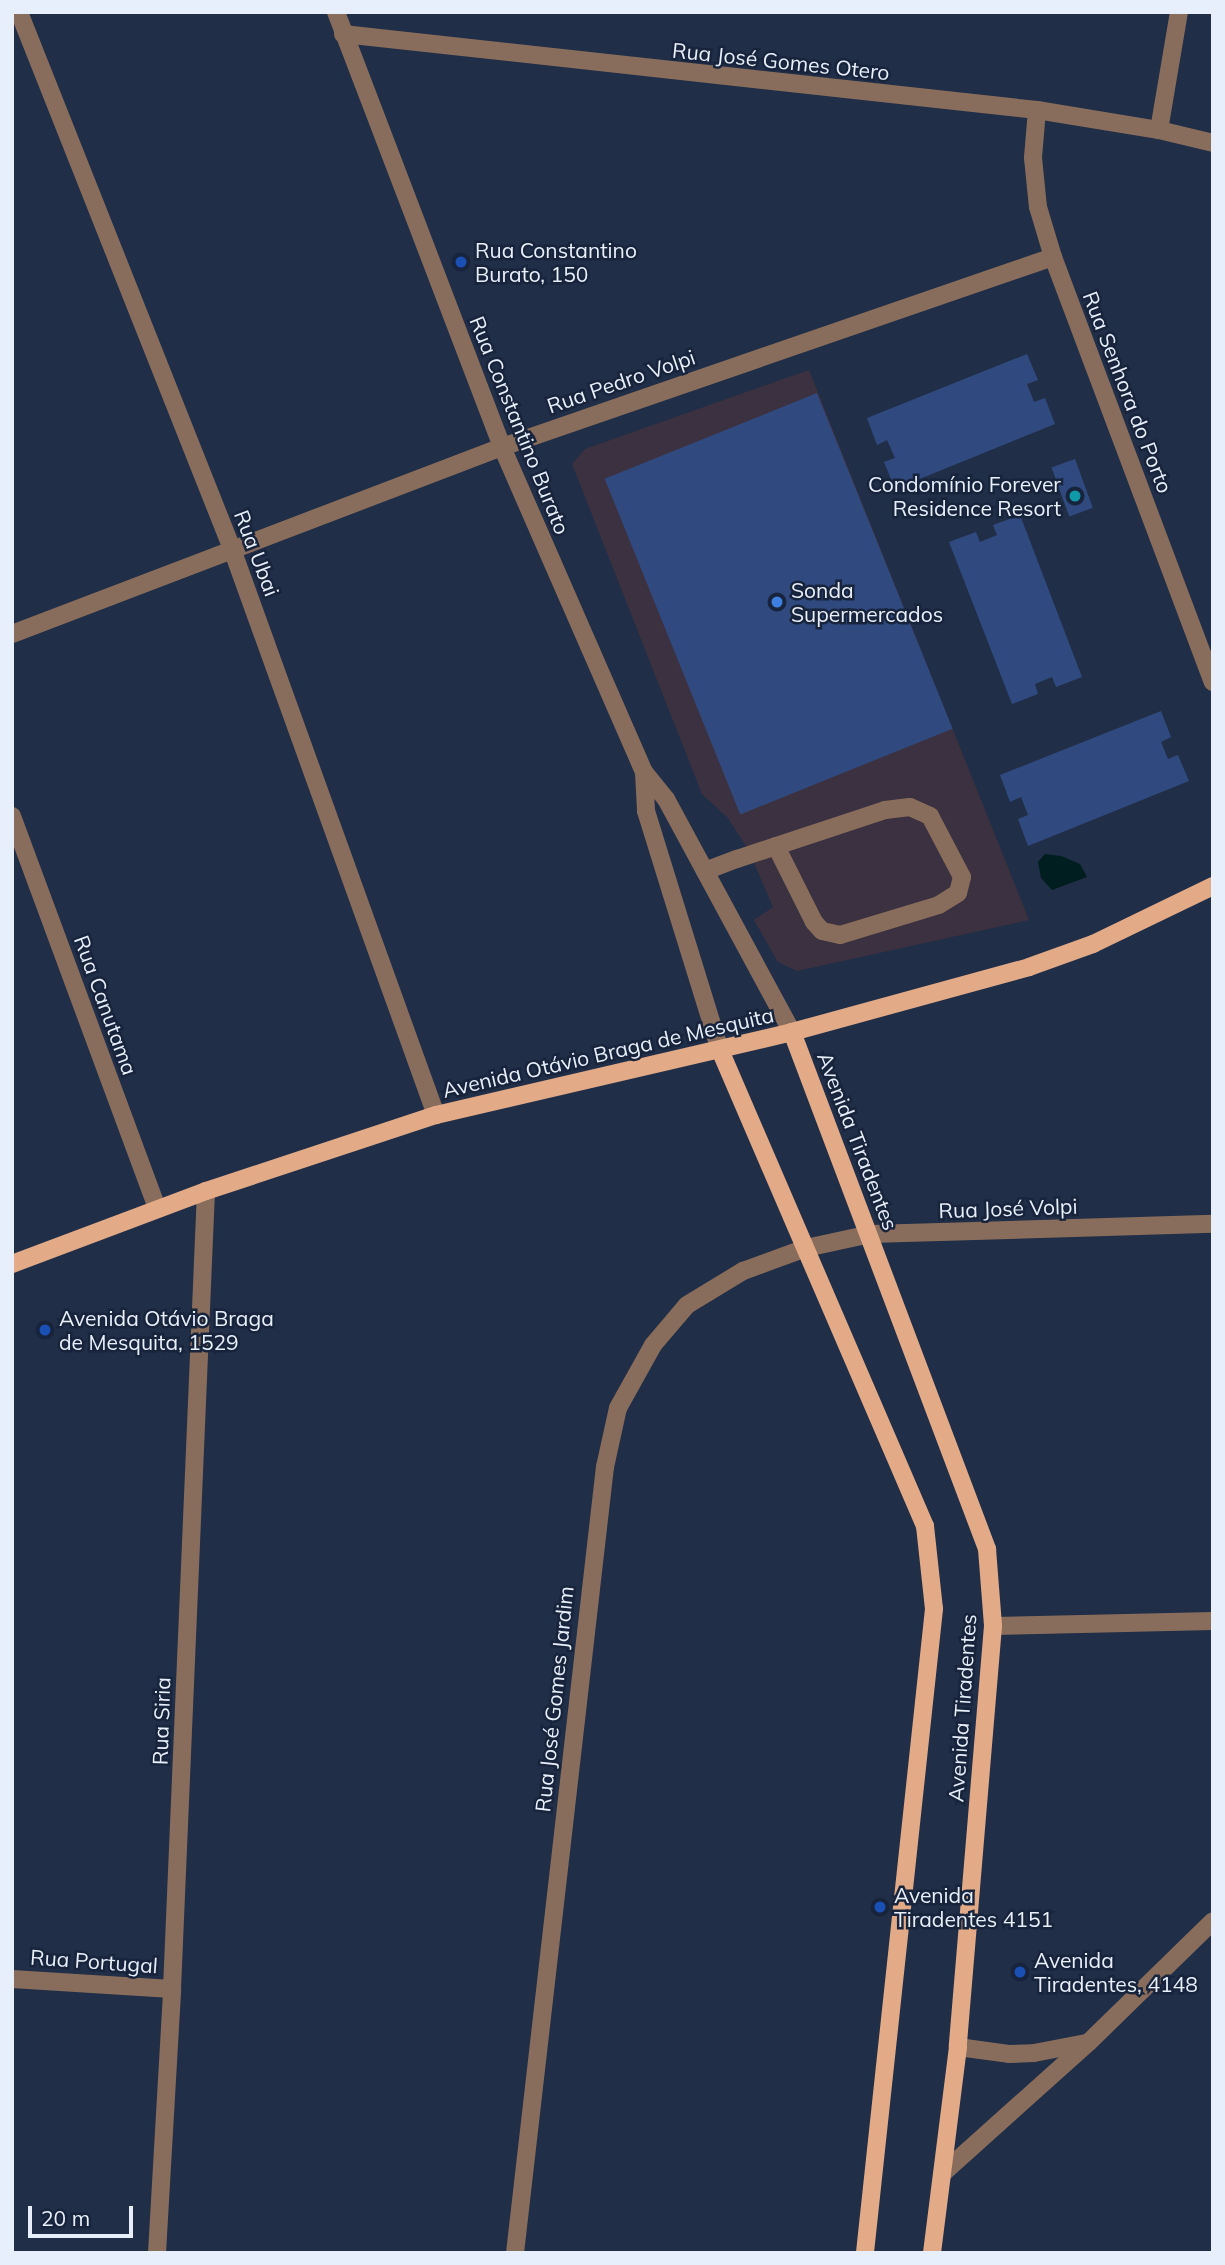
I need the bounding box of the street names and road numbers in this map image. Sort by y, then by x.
street label: Rua José Gomes Otero [671,37,891,85]
street label: Rua Senhora do Porto [1078,288,1178,496]
street label: Rua Constantino Burato [465,312,575,538]
street label: Rua Pedro Volpi [544,344,698,418]
street label: Rua Ubai [229,506,285,600]
street label: Rua Canutama [69,932,143,1078]
street label: Avenida Otávio Braga de Mesquita [440,1002,776,1102]
street label: Avenida Tiradentes [812,1048,904,1234]
street label: Rua José Volpi [938,1193,1078,1223]
street label: Rua José Gomes Jardim [530,1585,578,1813]
street label: Avenida Tiradentes [943,1613,981,1803]
street label: Rua Siria [147,1677,175,1765]
street label: Rua Portugal [29,1944,159,1978]

